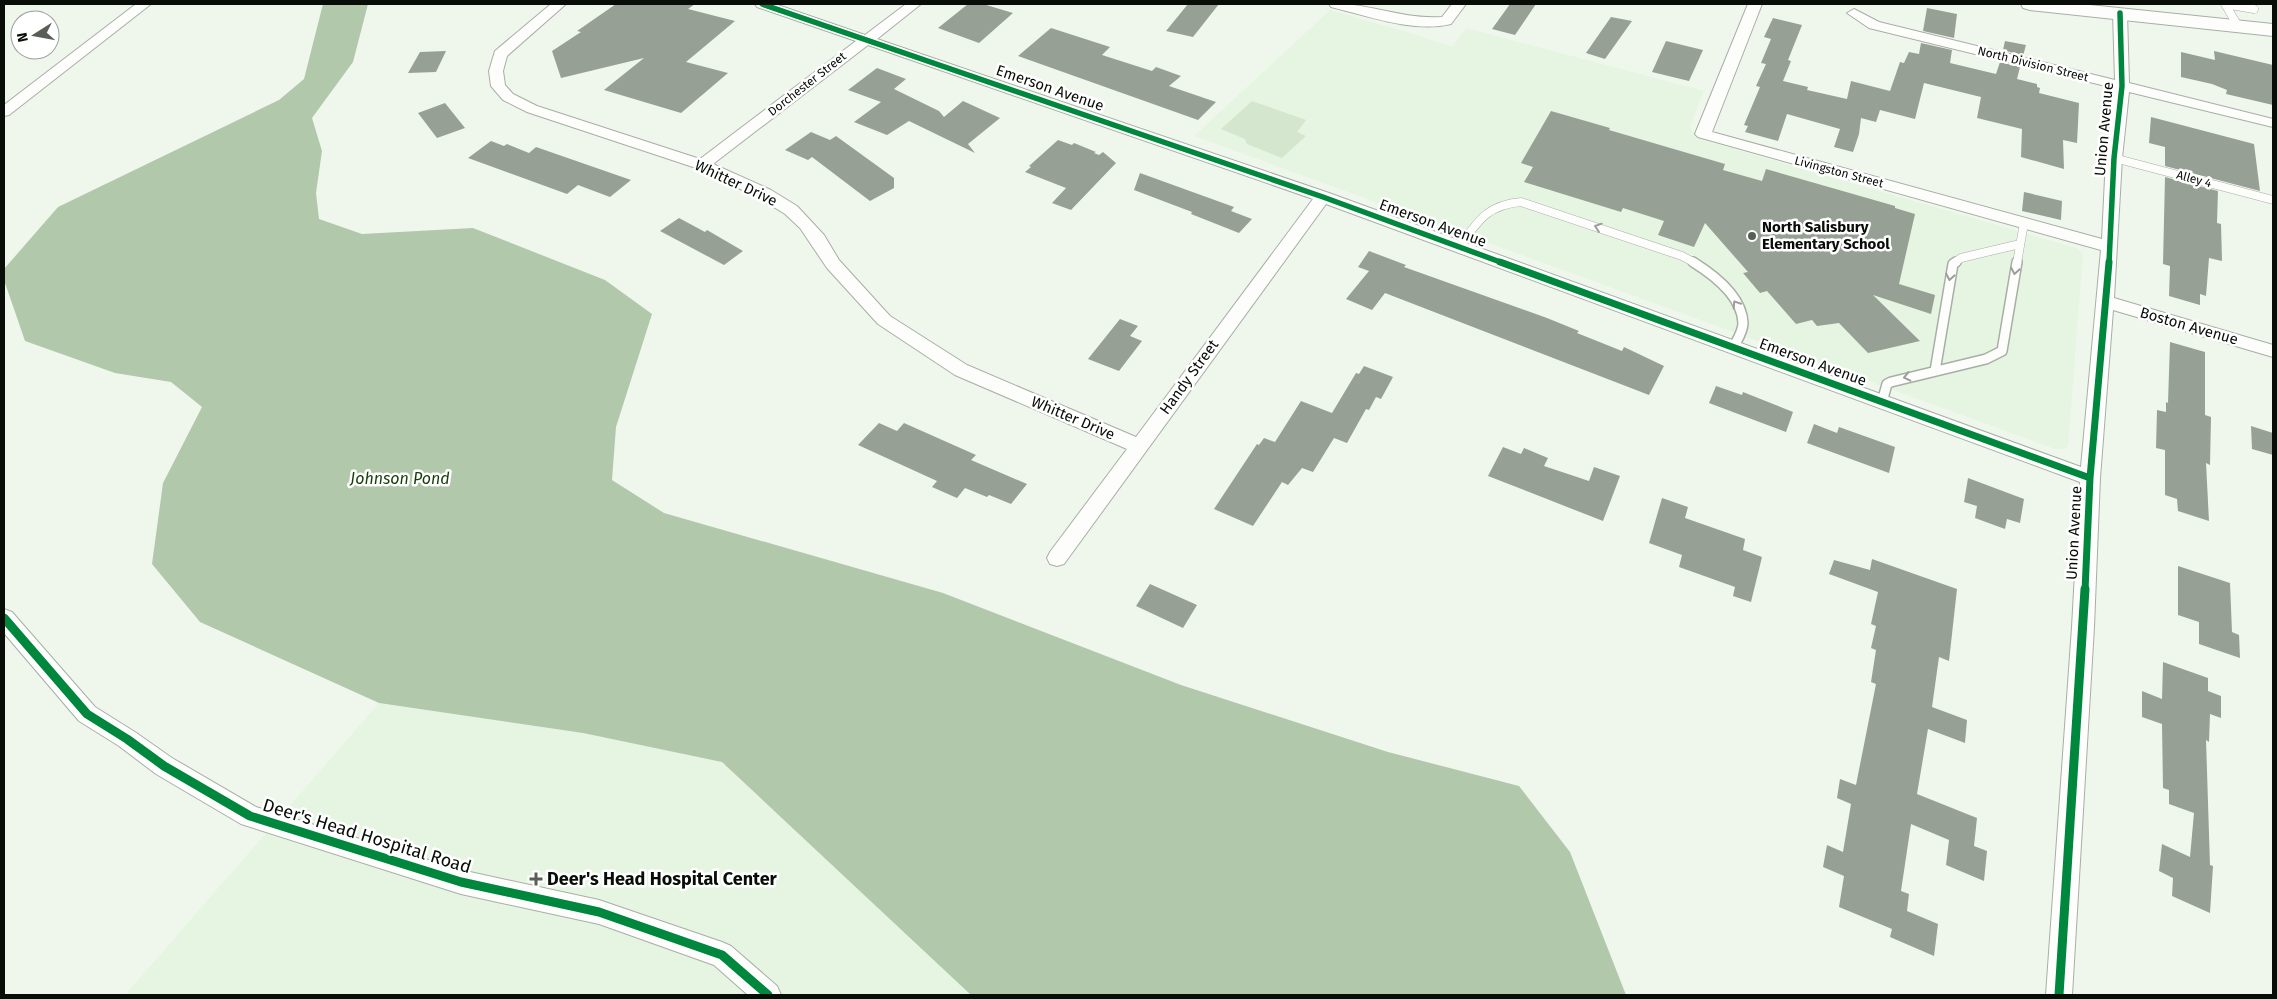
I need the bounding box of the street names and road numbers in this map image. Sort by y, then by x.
street label: North Division Street [1976,43,2090,85]
street label: Dorchester Street [765,49,849,119]
street label: Emerson Avenue [994,61,1106,115]
street label: Union Avenue [2091,81,2117,177]
street label: Livingston Street [1793,153,1886,191]
street label: Whitter Drive [692,156,780,210]
street label: Alley 4 [2175,168,2214,191]
street label: Emerson Avenue [1377,195,1489,251]
street label: Boston Avenue [2138,303,2240,349]
street label: Emerson Avenue [1757,334,1869,390]
street label: Handy Street [1156,336,1223,418]
street label: Whitter Drive [1028,392,1118,444]
street label: Union Avenue [2063,485,2085,581]
street label: Deer's Head Hospital Road [260,794,474,878]

